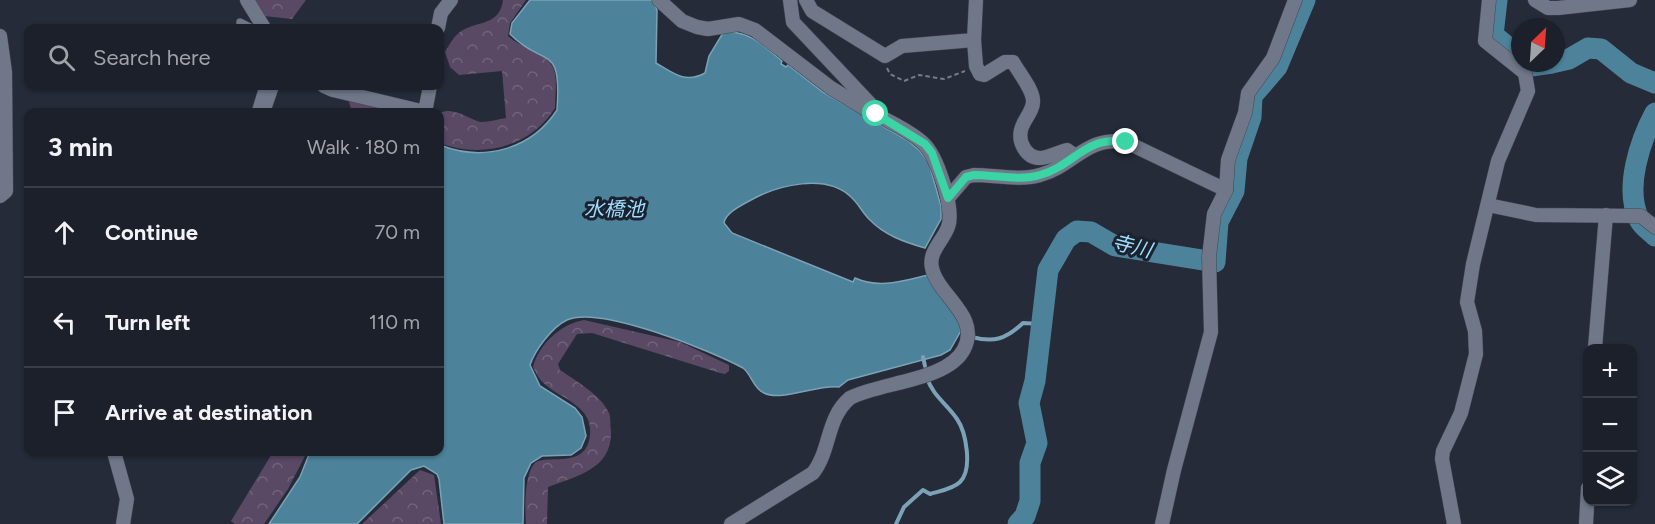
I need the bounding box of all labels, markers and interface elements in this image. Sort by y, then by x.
north arrow [1511,18,1565,72]
search box [24,24,444,90]
icon: search [45,41,78,74]
text: Search here [93,44,211,71]
route start [862,100,888,126]
route end [1112,128,1138,154]
text: 3 min [48,131,113,163]
text: Walk · 180 m [307,135,420,159]
water label: 水橋池 [584,197,646,221]
icon: ahead [48,216,81,249]
text: Continue [105,219,198,246]
text: 70 m [374,220,420,244]
water label: 寺川 [1110,230,1156,263]
icon: left [48,306,81,339]
text: Turn left [105,309,191,336]
text: 110 m [369,310,420,334]
map controls [1583,344,1637,506]
button: + [1583,344,1637,398]
icon: arrive [48,396,81,429]
button: − [1583,398,1637,452]
text: Arrive at destination [105,399,313,426]
button: layers [1583,452,1637,506]

